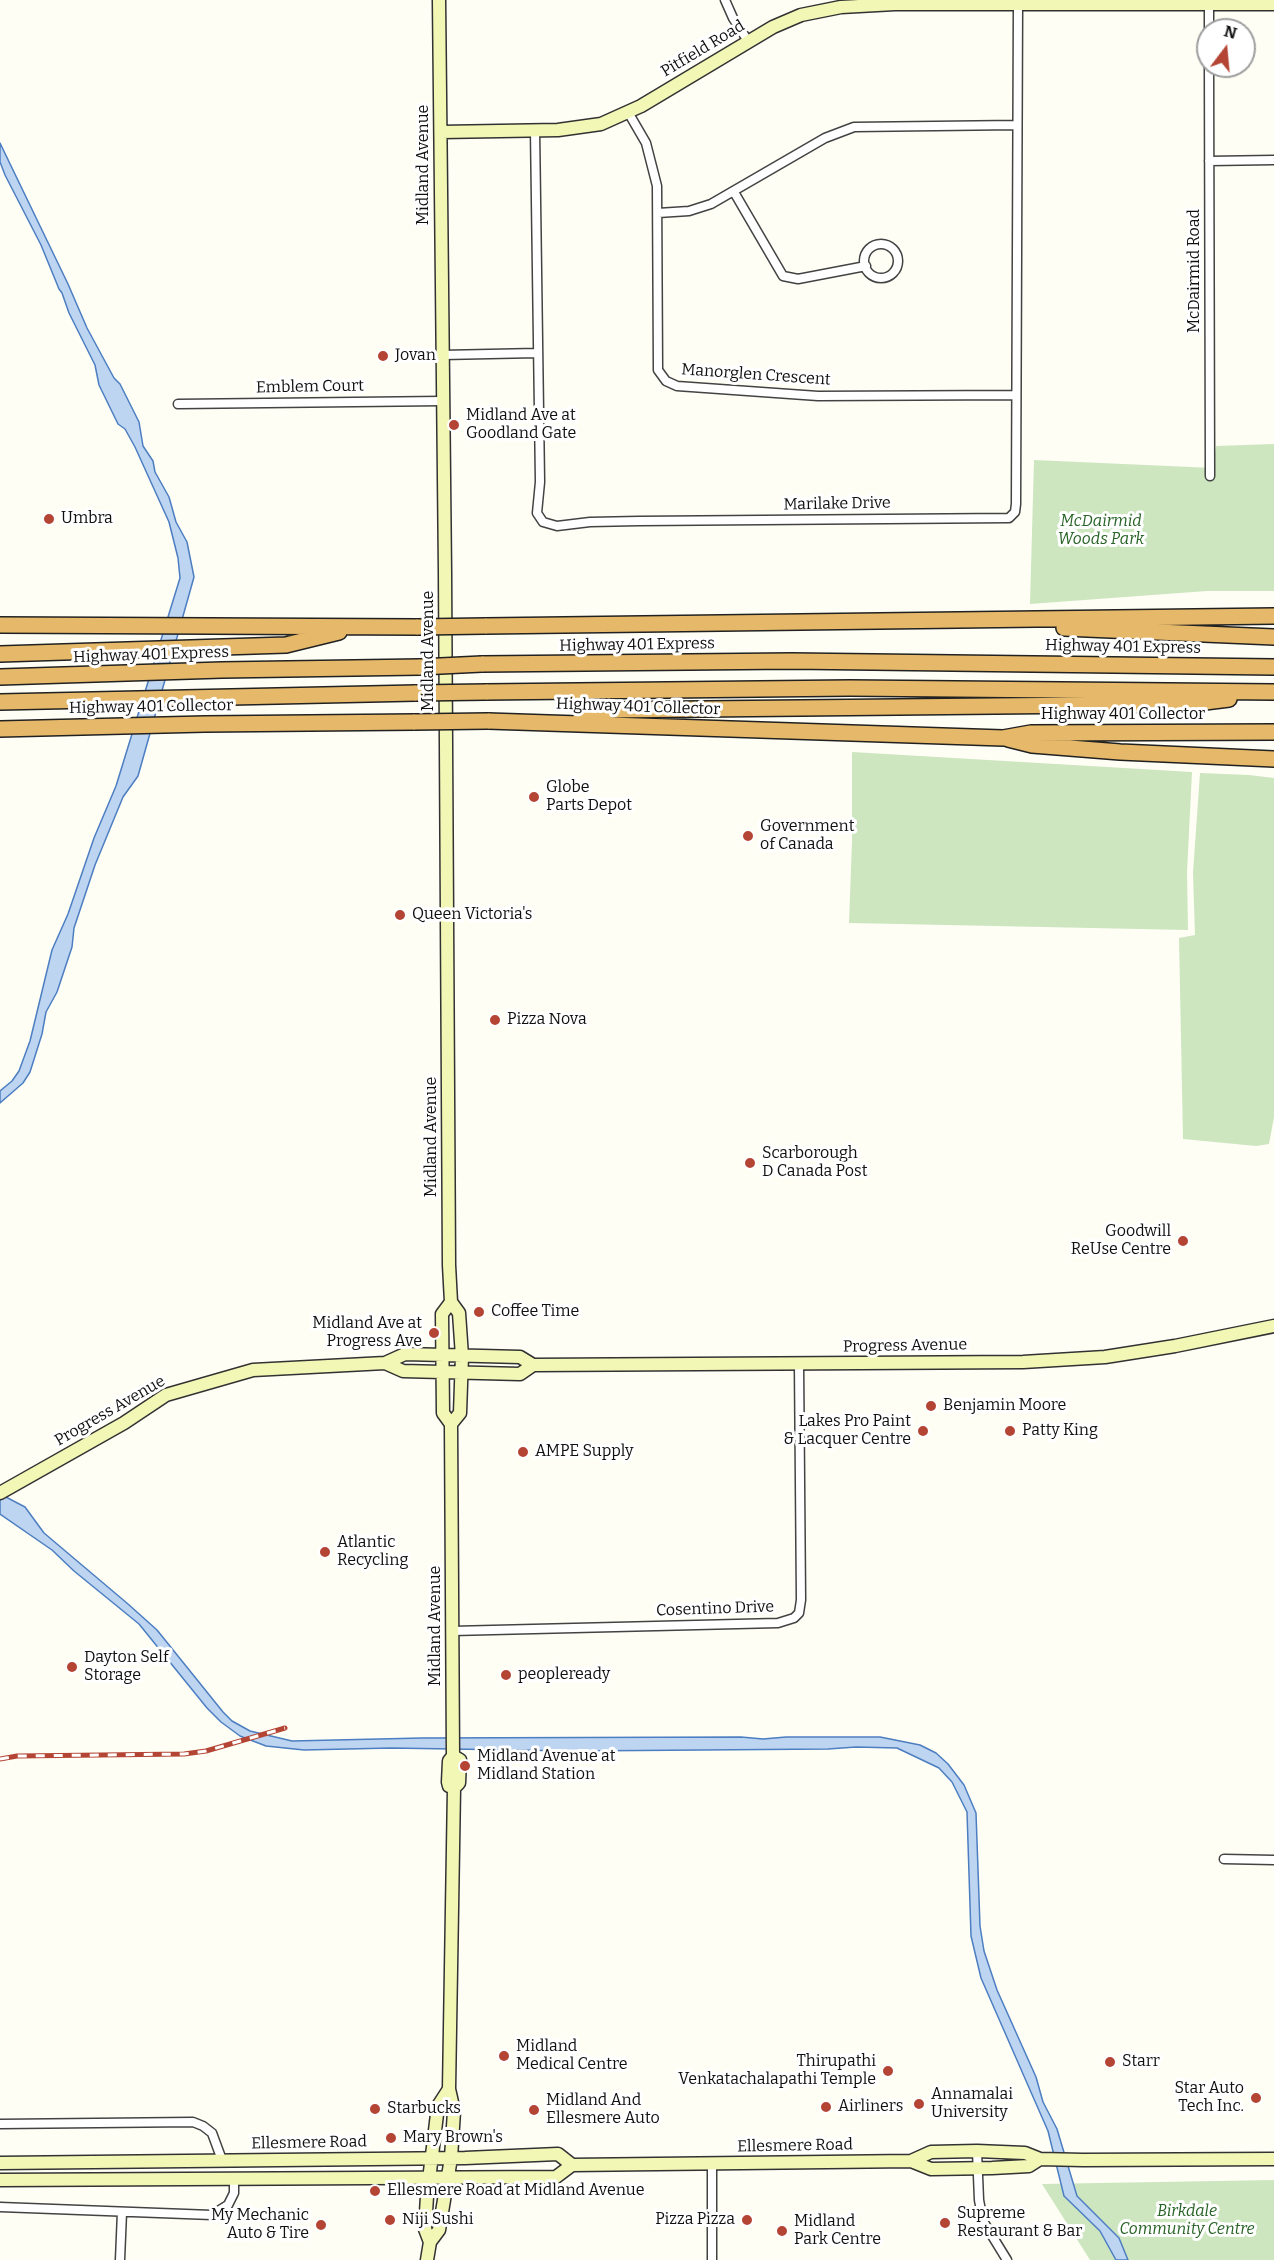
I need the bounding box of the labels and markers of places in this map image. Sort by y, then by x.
place label: Jovan [395,346,436,366]
marker: Jovan [376,349,390,363]
place label: Midland Ave at Goodland Gate [466,406,576,444]
marker: Midland Ave at Goodland Gate [447,418,461,432]
place label: Umbra [61,509,113,529]
marker: Umbra [42,512,56,526]
place label: Globe Parts Depot [546,778,632,816]
marker: Globe Parts Depot [527,790,541,804]
place label: Government of Canada [760,817,854,855]
marker: Government of Canada [741,829,755,843]
place label: Queen Victoria's [412,905,532,925]
marker: Queen Victoria's [393,908,407,922]
place label: Pizza Nova [507,1010,587,1030]
marker: Pizza Nova [488,1013,502,1027]
place label: Scarborough D Canada Post [762,1144,867,1182]
marker: Scarborough D Canada Post [743,1156,757,1170]
place label: Goodwill ReUse Centre [1071,1222,1171,1260]
marker: Goodwill ReUse Centre [1176,1234,1190,1248]
place label: Coffee Time [491,1302,579,1322]
marker: Coffee Time [472,1305,486,1319]
place label: Midland Ave at Progress Ave [312,1314,422,1352]
marker: Midland Ave at Progress Ave [427,1326,441,1340]
place label: Benjamin Moore [943,1396,1066,1416]
marker: Benjamin Moore [924,1399,938,1413]
place label: Lakes Pro Paint & Lacquer Centre [783,1412,911,1450]
place label: Patty King [1022,1421,1098,1441]
marker: Lakes Pro Paint & Lacquer Centre [916,1424,930,1438]
marker: Patty King [1003,1424,1017,1438]
place label: AMPE Supply [535,1442,634,1462]
marker: AMPE Supply [516,1445,530,1459]
place label: Atlantic Recycling [337,1533,408,1571]
marker: Atlantic Recycling [318,1545,332,1559]
place label: Dayton Self Storage [84,1648,168,1686]
marker: Dayton Self Storage [65,1660,79,1674]
place label: peopleready [518,1665,610,1685]
marker: peopleready [499,1668,513,1682]
place label: Midland Avenue at Midland Station [477,1747,615,1785]
marker: Midland Avenue at Midland Station [458,1759,472,1773]
place label: Midland Medical Centre [516,2037,627,2075]
marker: Midland Medical Centre [497,2049,511,2063]
place label: Thirupathi Venkatachalapathi Temple [678,2052,876,2090]
place label: Starr [1122,2052,1160,2072]
marker: Starr [1103,2055,1117,2069]
marker: Thirupathi Venkatachalapathi Temple [881,2064,895,2078]
place label: Star Auto Tech Inc. [1174,2079,1244,2117]
place label: Annamalai University [931,2085,1013,2123]
place label: Midland And Ellesmere Auto [546,2091,660,2129]
marker: Star Auto Tech Inc. [1249,2091,1263,2105]
place label: Airliners [838,2097,903,2117]
marker: Annamalai University [912,2097,926,2111]
place label: Starbucks [387,2099,461,2119]
marker: Airliners [819,2100,833,2114]
marker: Starbucks [368,2102,382,2116]
marker: Midland And Ellesmere Auto [527,2103,541,2117]
place label: Mary Brown's [403,2128,503,2148]
marker: Mary Brown's [384,2131,398,2145]
place label: Ellesmere Road at Midland Avenue [387,2181,645,2201]
marker: Ellesmere Road at Midland Avenue [368,2184,382,2198]
place label: Supreme Restaurant & Bar [957,2204,1082,2242]
place label: My Mechanic Auto & Tire [211,2206,309,2244]
place label: Niji Sushi [402,2210,473,2230]
place label: Pizza Pizza [655,2210,735,2230]
place label: Midland Park Centre [794,2212,881,2250]
marker: Niji Sushi [383,2213,397,2227]
marker: Pizza Pizza [740,2213,754,2227]
marker: Supreme Restaurant & Bar [938,2216,952,2230]
marker: My Mechanic Auto & Tire [314,2218,328,2232]
marker: Midland Park Centre [775,2224,789,2238]

